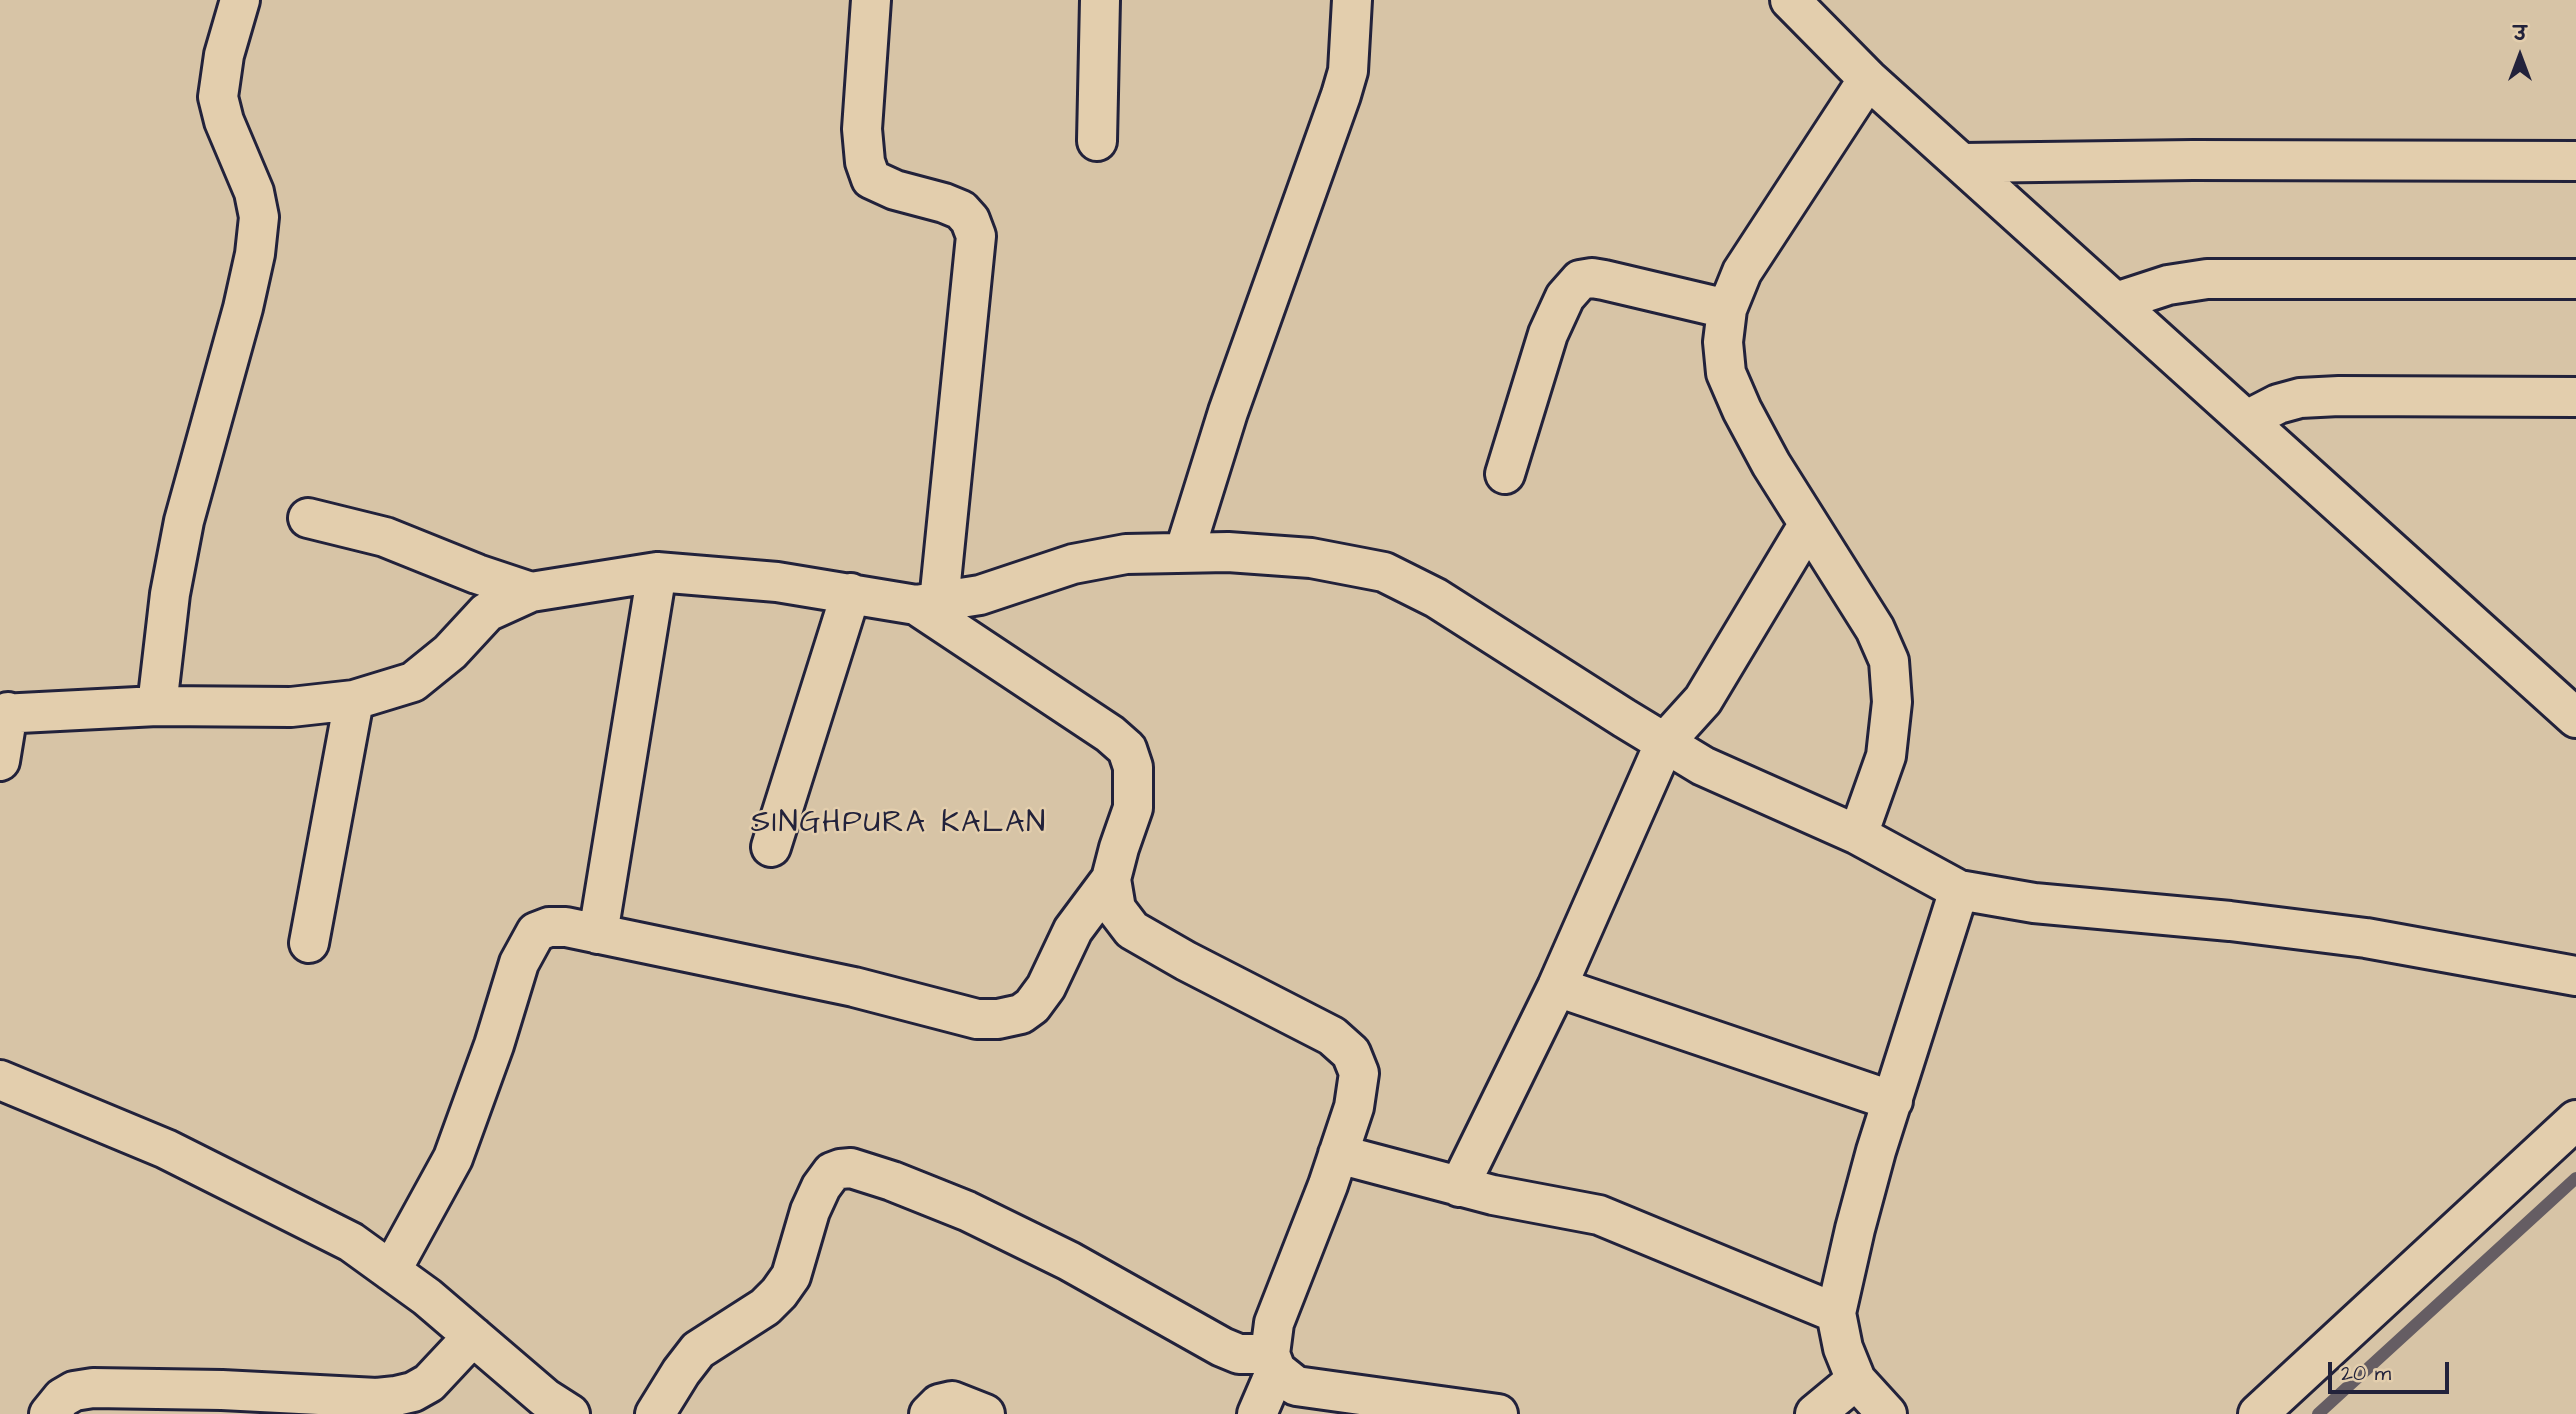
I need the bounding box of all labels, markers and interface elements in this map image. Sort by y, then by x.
north arrow [2485,21,2555,91]
text: उ [2514,21,2526,48]
district label: SINGHPURA KALAN [753,807,1045,843]
scale bar [2331,1348,2452,1392]
text: 20 m [2341,1359,2391,1388]

